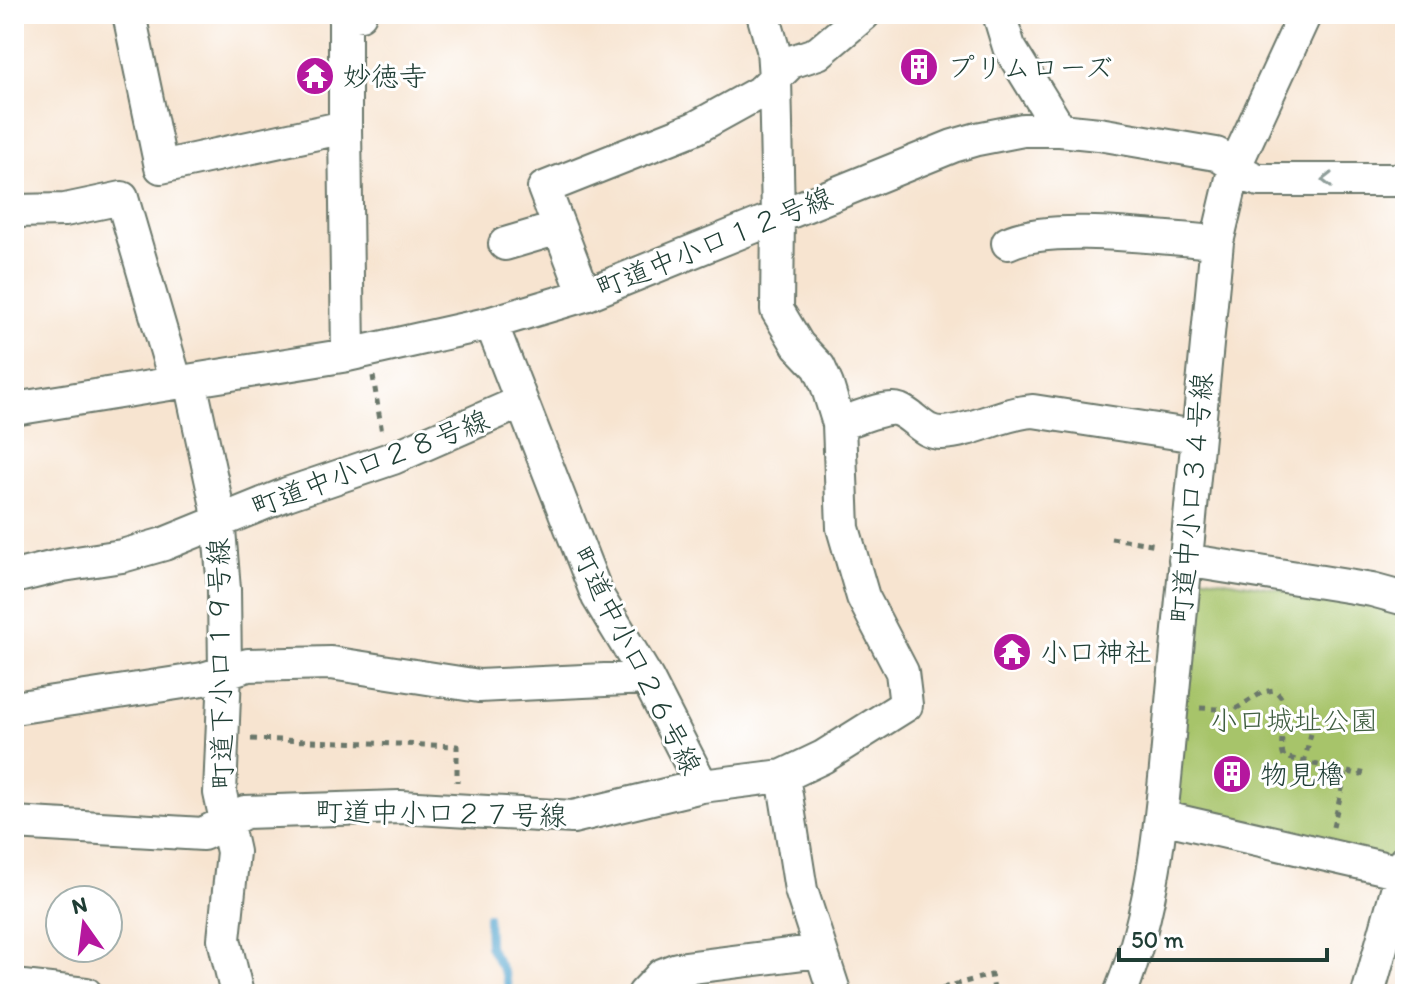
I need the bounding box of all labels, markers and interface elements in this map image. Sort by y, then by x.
building icon: プリムローズ [898,46,940,88]
place label: プリムローズ [947,50,1113,84]
temple icon: 妙徳寺 [294,55,336,97]
place label: 妙徳寺 [343,59,427,93]
one-way arrow [1320,171,1333,189]
street label: 町道中小口１２号線 [591,179,837,305]
street label: 町道中小口３４号線 [1163,371,1219,625]
street label: 町道中小口２８号線 [246,402,494,524]
street label: 町道下小口１９号線 [201,538,239,790]
street label: 町道中小口２６号線 [565,540,709,780]
temple icon: 小口神社 [991,631,1033,673]
place label: 小口神社 [1040,635,1152,669]
park label: 小口城址公園 [1210,703,1378,737]
building icon: 物見櫓 [1211,753,1253,795]
place label: 物見櫓 [1260,757,1344,791]
street label: 町道中小口２７号線 [315,794,567,832]
north arrow [44,884,124,964]
text: N [69,890,90,920]
scale bar [1119,912,1327,962]
text: 50 m [1131,925,1184,954]

